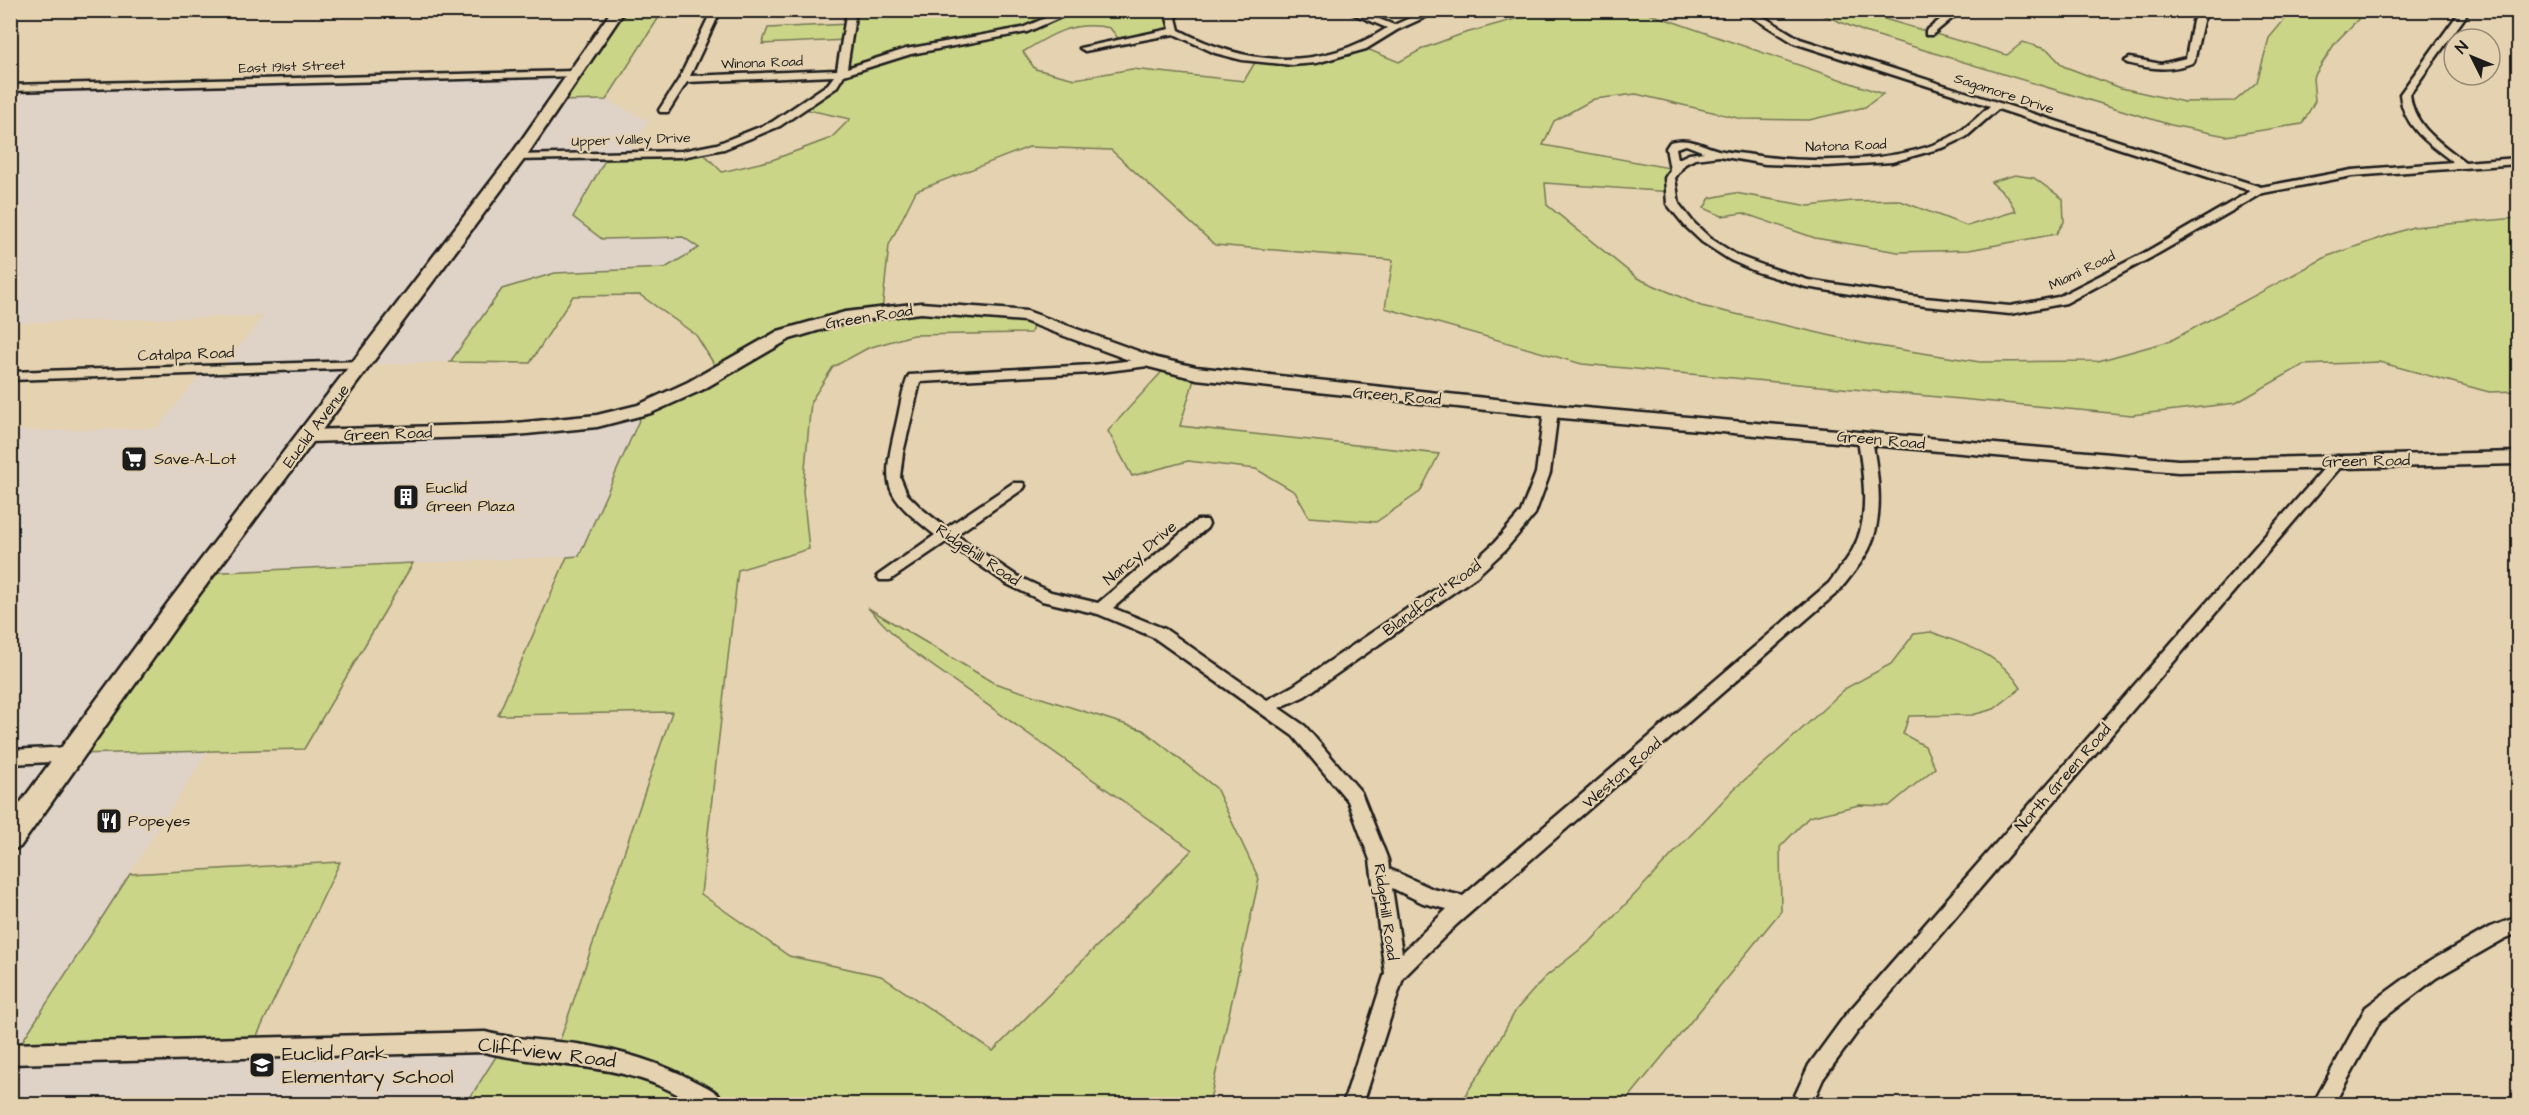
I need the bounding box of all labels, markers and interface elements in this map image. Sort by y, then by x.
north arrow [2442,27,2502,87]
text: N [2450,36,2473,59]
street label: Winona Road [721,52,803,74]
street label: East 191st Street [238,55,346,79]
street label: Sagamore Drive [1951,68,2057,120]
street label: Upper Valley Drive [571,128,691,152]
street label: Natona Road [1805,135,1887,157]
street label: Miami Road [2045,246,2119,296]
street label: Green Road [824,299,914,335]
street label: Catalpa Road [137,341,235,367]
street label: Euclid Avenue [277,379,355,472]
street label: Green Road [1352,381,1442,411]
street label: Green Road [343,421,433,447]
street label: Green Road [1836,425,1926,455]
supermarket icon: Save-A-Lot [119,444,149,474]
place label: Save-A-Lot [154,448,237,470]
street label: Green Road [2322,449,2410,473]
place label: Euclid Green Plaza [426,477,515,517]
building icon: Euclid Green Plaza [391,482,421,512]
street label: Nancy Drive [1098,515,1182,591]
street label: Ridgehill Road [931,519,1025,592]
street label: Blandford Road [1378,555,1486,641]
street label: North Green Road [2010,719,2116,837]
street label: Weston Road [1578,732,1666,814]
restaurant icon: Popeyes [94,806,124,836]
place label: Popeyes [128,810,190,833]
street label: Ridgehill Road [1367,862,1404,962]
street label: Cliffview Road [477,1031,617,1075]
place label: Euclid Park Elementary School [282,1040,454,1092]
school or university icon: Euclid Park Elementary School [247,1050,277,1080]

